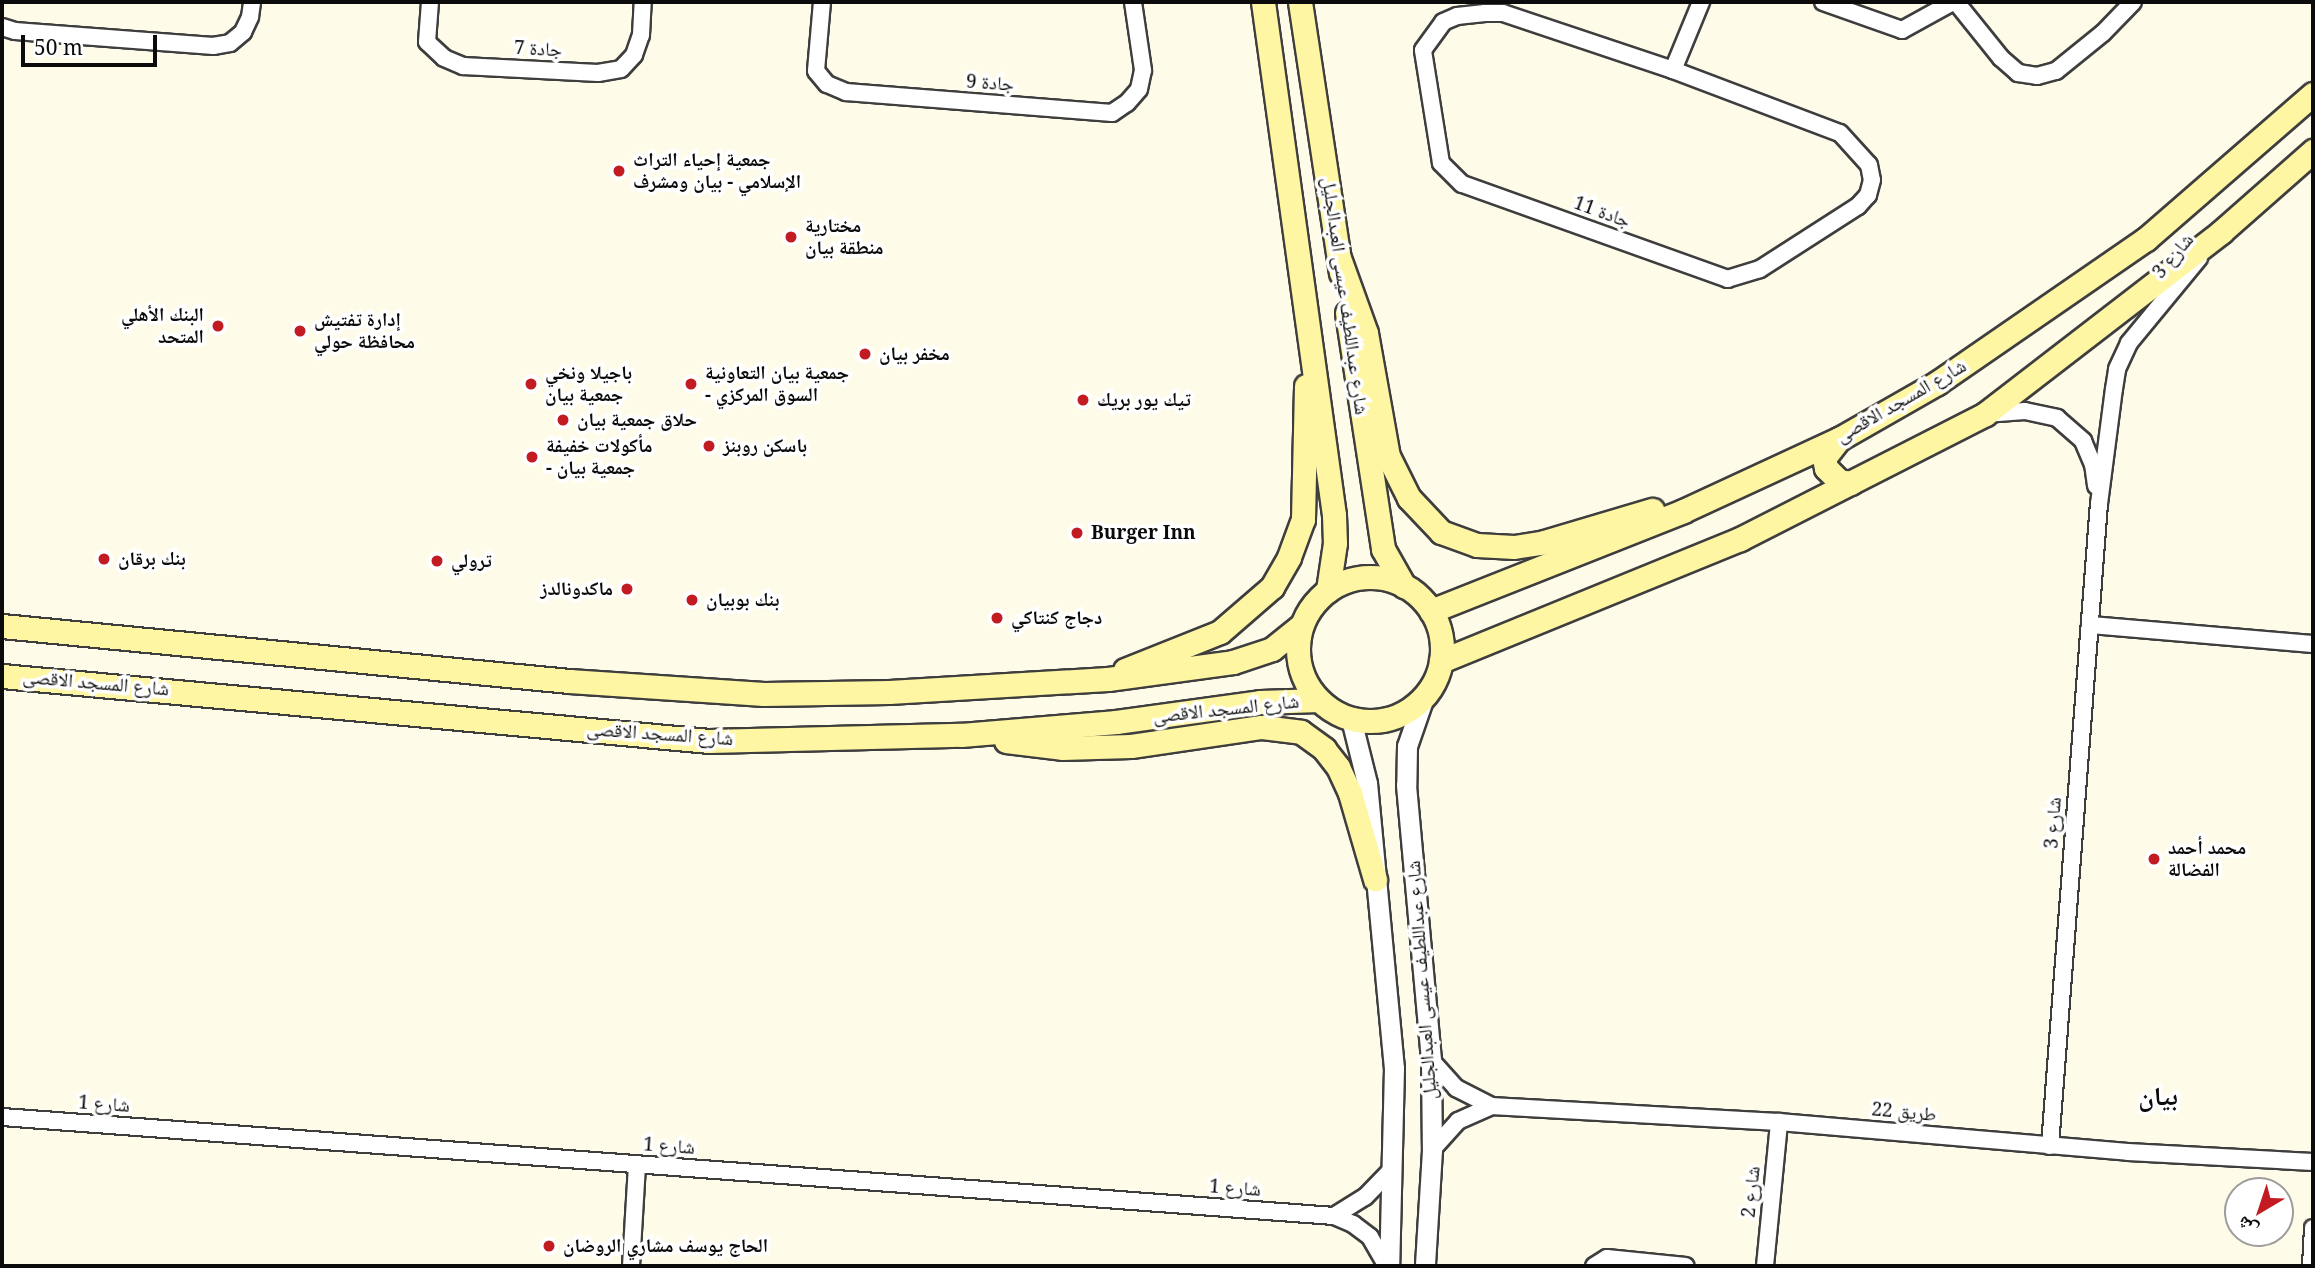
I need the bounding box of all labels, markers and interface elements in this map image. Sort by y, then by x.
scale bar [24,21,161,65]
text: 50 m [34,33,83,61]
street label: جادة 7 [513,36,563,62]
street label: جادة 9 [965,70,1015,96]
place label: جمعية إحياء التراث الإسلامي - بيان ومشرف [633,149,801,193]
marker: جمعية إحياء التراث الإسلامي - بيان ومشرف [611,163,627,179]
street label: شارع عبداللطيف عيسى العبدالجليل [1317,176,1373,416]
street label: جادة 11 [1571,191,1633,233]
place label: مختارية منطقة بيان [805,215,884,259]
marker: مختارية منطقة بيان [783,229,799,245]
street label: شارع 3 [2148,229,2198,283]
place label: البنك الأهلي المتحد [121,304,204,348]
place label: إدارة تفتيش محافظة حولي [314,309,415,353]
marker: البنك الأهلي المتحد [210,318,226,334]
marker: إدارة تفتيش محافظة حولي [292,323,308,339]
place label: مخفر بيان [879,343,950,365]
marker: مخفر بيان [857,346,873,362]
street label: شارع المسجد الاقصى [1832,354,1970,448]
place label: باجيلا ونخي جمعية بيان [545,362,632,406]
place label: جمعية بيان التعاونية - السوق المركزي [705,362,849,406]
marker: باجيلا ونخي جمعية بيان [523,376,539,392]
marker: جمعية بيان التعاونية - السوق المركزي [683,376,699,392]
place label: تيك يور بريك [1097,389,1191,411]
marker: تيك يور بريك [1075,392,1091,408]
place label: حلاق جمعية بيان [577,409,697,431]
marker: حلاق جمعية بيان [555,412,571,428]
place label: مأكولات خفيفة - جمعية بيان [546,435,652,479]
place label: باسكن روبنز [723,435,807,457]
marker: باسكن روبنز [701,438,717,454]
marker: مأكولات خفيفة - جمعية بيان [524,449,540,465]
place label: Burger Inn [1091,522,1196,544]
marker: Burger Inn [1069,525,1085,541]
place label: بنك برقان [118,548,186,570]
place label: ترولي [451,550,492,572]
marker: بنك برقان [96,551,112,567]
marker: ترولي [429,553,445,569]
place label: ماكدونالدز [540,578,613,600]
marker: ماكدونالدز [619,581,635,597]
place label: بنك بوبيان [706,589,779,611]
marker: بنك بوبيان [684,592,700,608]
place label: دجاج كنتاكي [1011,607,1102,629]
marker: دجاج كنتاكي [989,610,1005,626]
street label: شارع المسجد الاقصى [22,665,170,701]
street label: شارع المسجد الاقصى [1152,690,1300,728]
street label: شارع المسجد الاقصى [586,718,734,750]
street label: شارع 3 [2040,796,2066,850]
place label: محمد أحمد الفضالة [2168,837,2246,881]
marker: محمد أحمد الفضالة [2146,851,2162,867]
street label: شارع عبداللطيف عيسى العبدالجليل [1402,860,1442,1100]
district label: بيان [2138,1080,2178,1112]
street label: شارع 1 [77,1091,131,1117]
street label: طريق 22 [1871,1098,1937,1126]
street label: شارع 1 [642,1133,696,1159]
street label: شارع 2 [1737,1165,1765,1219]
street label: شارع 1 [1208,1175,1262,1201]
north arrow [2224,1177,2294,1247]
text: ش [2231,1210,2263,1243]
place label: الحاج يوسف مشاري الروضان [563,1235,768,1257]
marker: الحاج يوسف مشاري الروضان [541,1238,557,1254]

